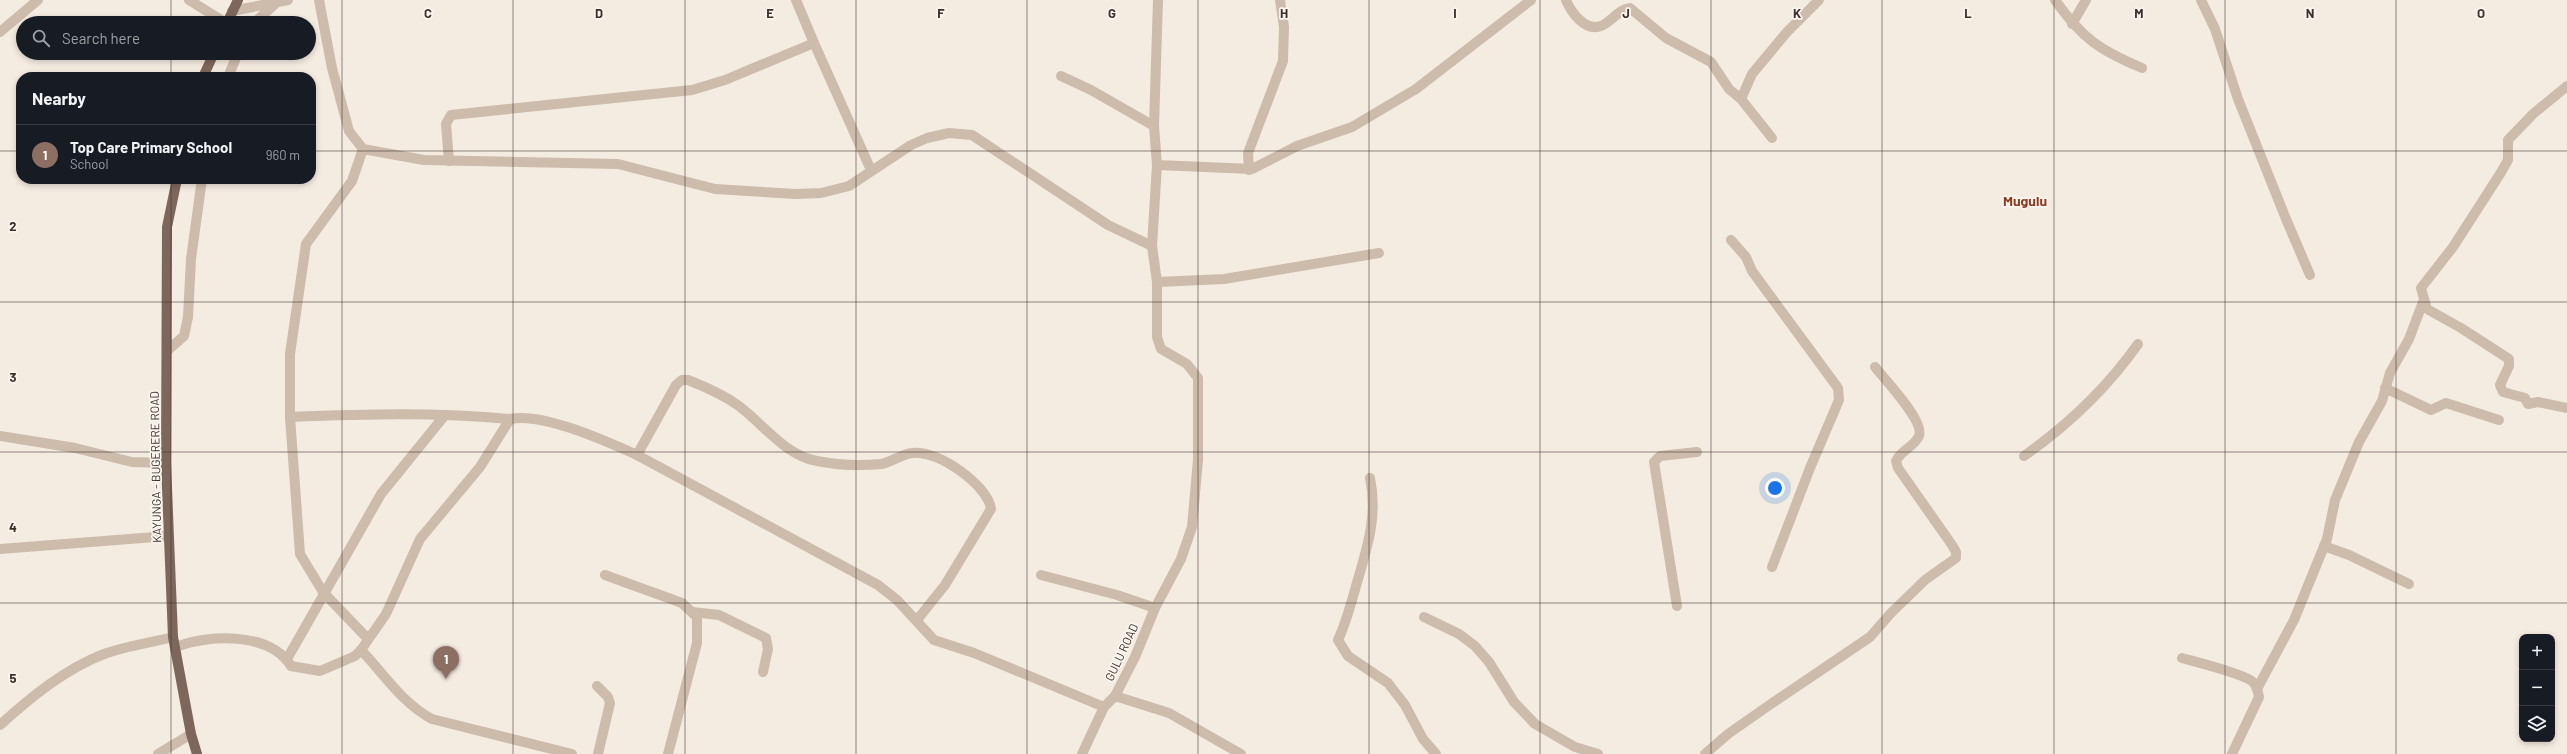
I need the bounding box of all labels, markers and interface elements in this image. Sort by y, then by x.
text: C [424,5,432,21]
text: D [595,5,603,21]
text: E [766,5,774,21]
text: F [937,5,945,21]
text: G [1108,5,1116,21]
text: H [1280,5,1288,21]
text: I [1453,5,1457,21]
text: J [1622,5,1630,21]
text: K [1793,5,1801,21]
text: L [1964,5,1972,21]
text: M [2134,5,2144,21]
text: N [2306,5,2314,21]
text: O [2477,5,2485,21]
search box [16,16,316,60]
icon: search [30,27,52,49]
text: Search here [62,29,140,47]
text: Nearby [32,88,86,108]
text: Top Care Primary School [70,138,232,156]
text: 1 [43,147,47,163]
text: 960 m [266,147,300,163]
text: School [70,156,108,172]
district label: Mugulu [2003,192,2047,209]
text: 2 [9,218,17,234]
text: 3 [9,369,17,385]
street label: KAYUNGA - BUGERERE ROAD [147,391,163,543]
your location [1765,478,1785,498]
text: 4 [9,519,17,535]
street label: GULU ROAD [1102,621,1140,683]
map controls [2519,634,2555,742]
button: + [2519,634,2555,670]
pin: 1 [433,646,459,679]
text: 5 [9,670,17,686]
button: − [2519,670,2555,706]
button: layers [2519,706,2555,742]

